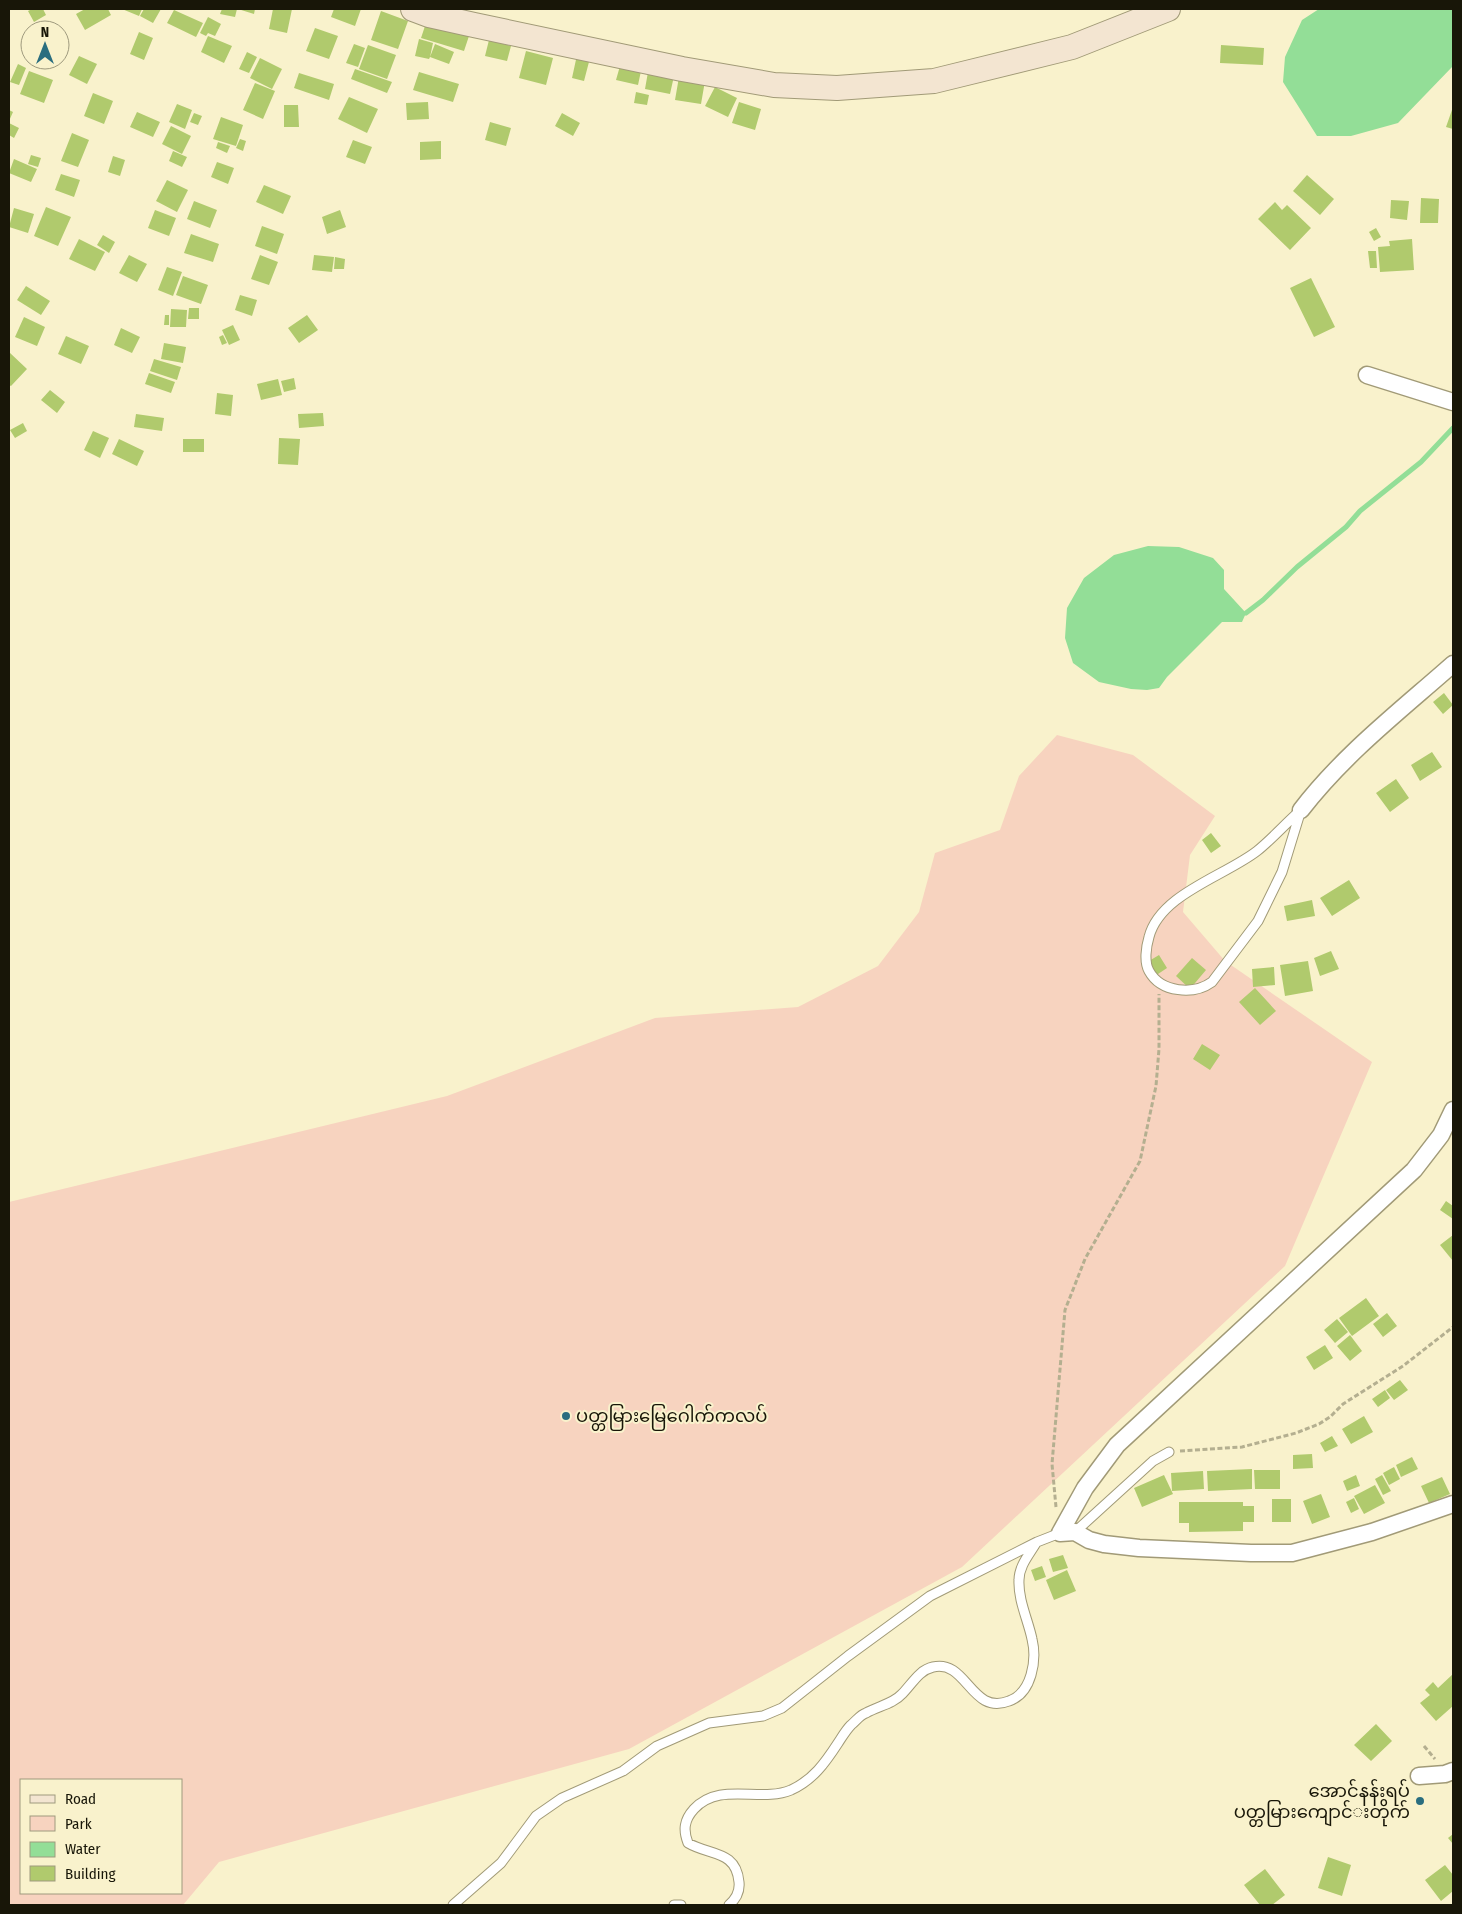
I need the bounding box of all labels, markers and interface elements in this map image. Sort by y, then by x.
north arrow [20,20,70,70]
text: N [41,24,49,41]
place label: ပတ္တမြားမြေဂေါက်ကလပ် [576,1403,767,1431]
marker: ပတ္တမြားမြေဂေါက်ကလပ် [560,1410,572,1422]
place label: အောင်နန်းရပ် ပတ္တမြား‌ကျောင်‌းတိုက် [1234,1778,1410,1827]
legend [20,1779,182,1894]
text: Road [65,1790,96,1808]
marker: အောင်နန်းရပ် ပတ္တမြား‌ကျောင်‌းတိုက် [1414,1795,1426,1807]
text: Park [65,1815,92,1833]
text: Water [65,1840,101,1858]
text: Building [65,1865,116,1883]

